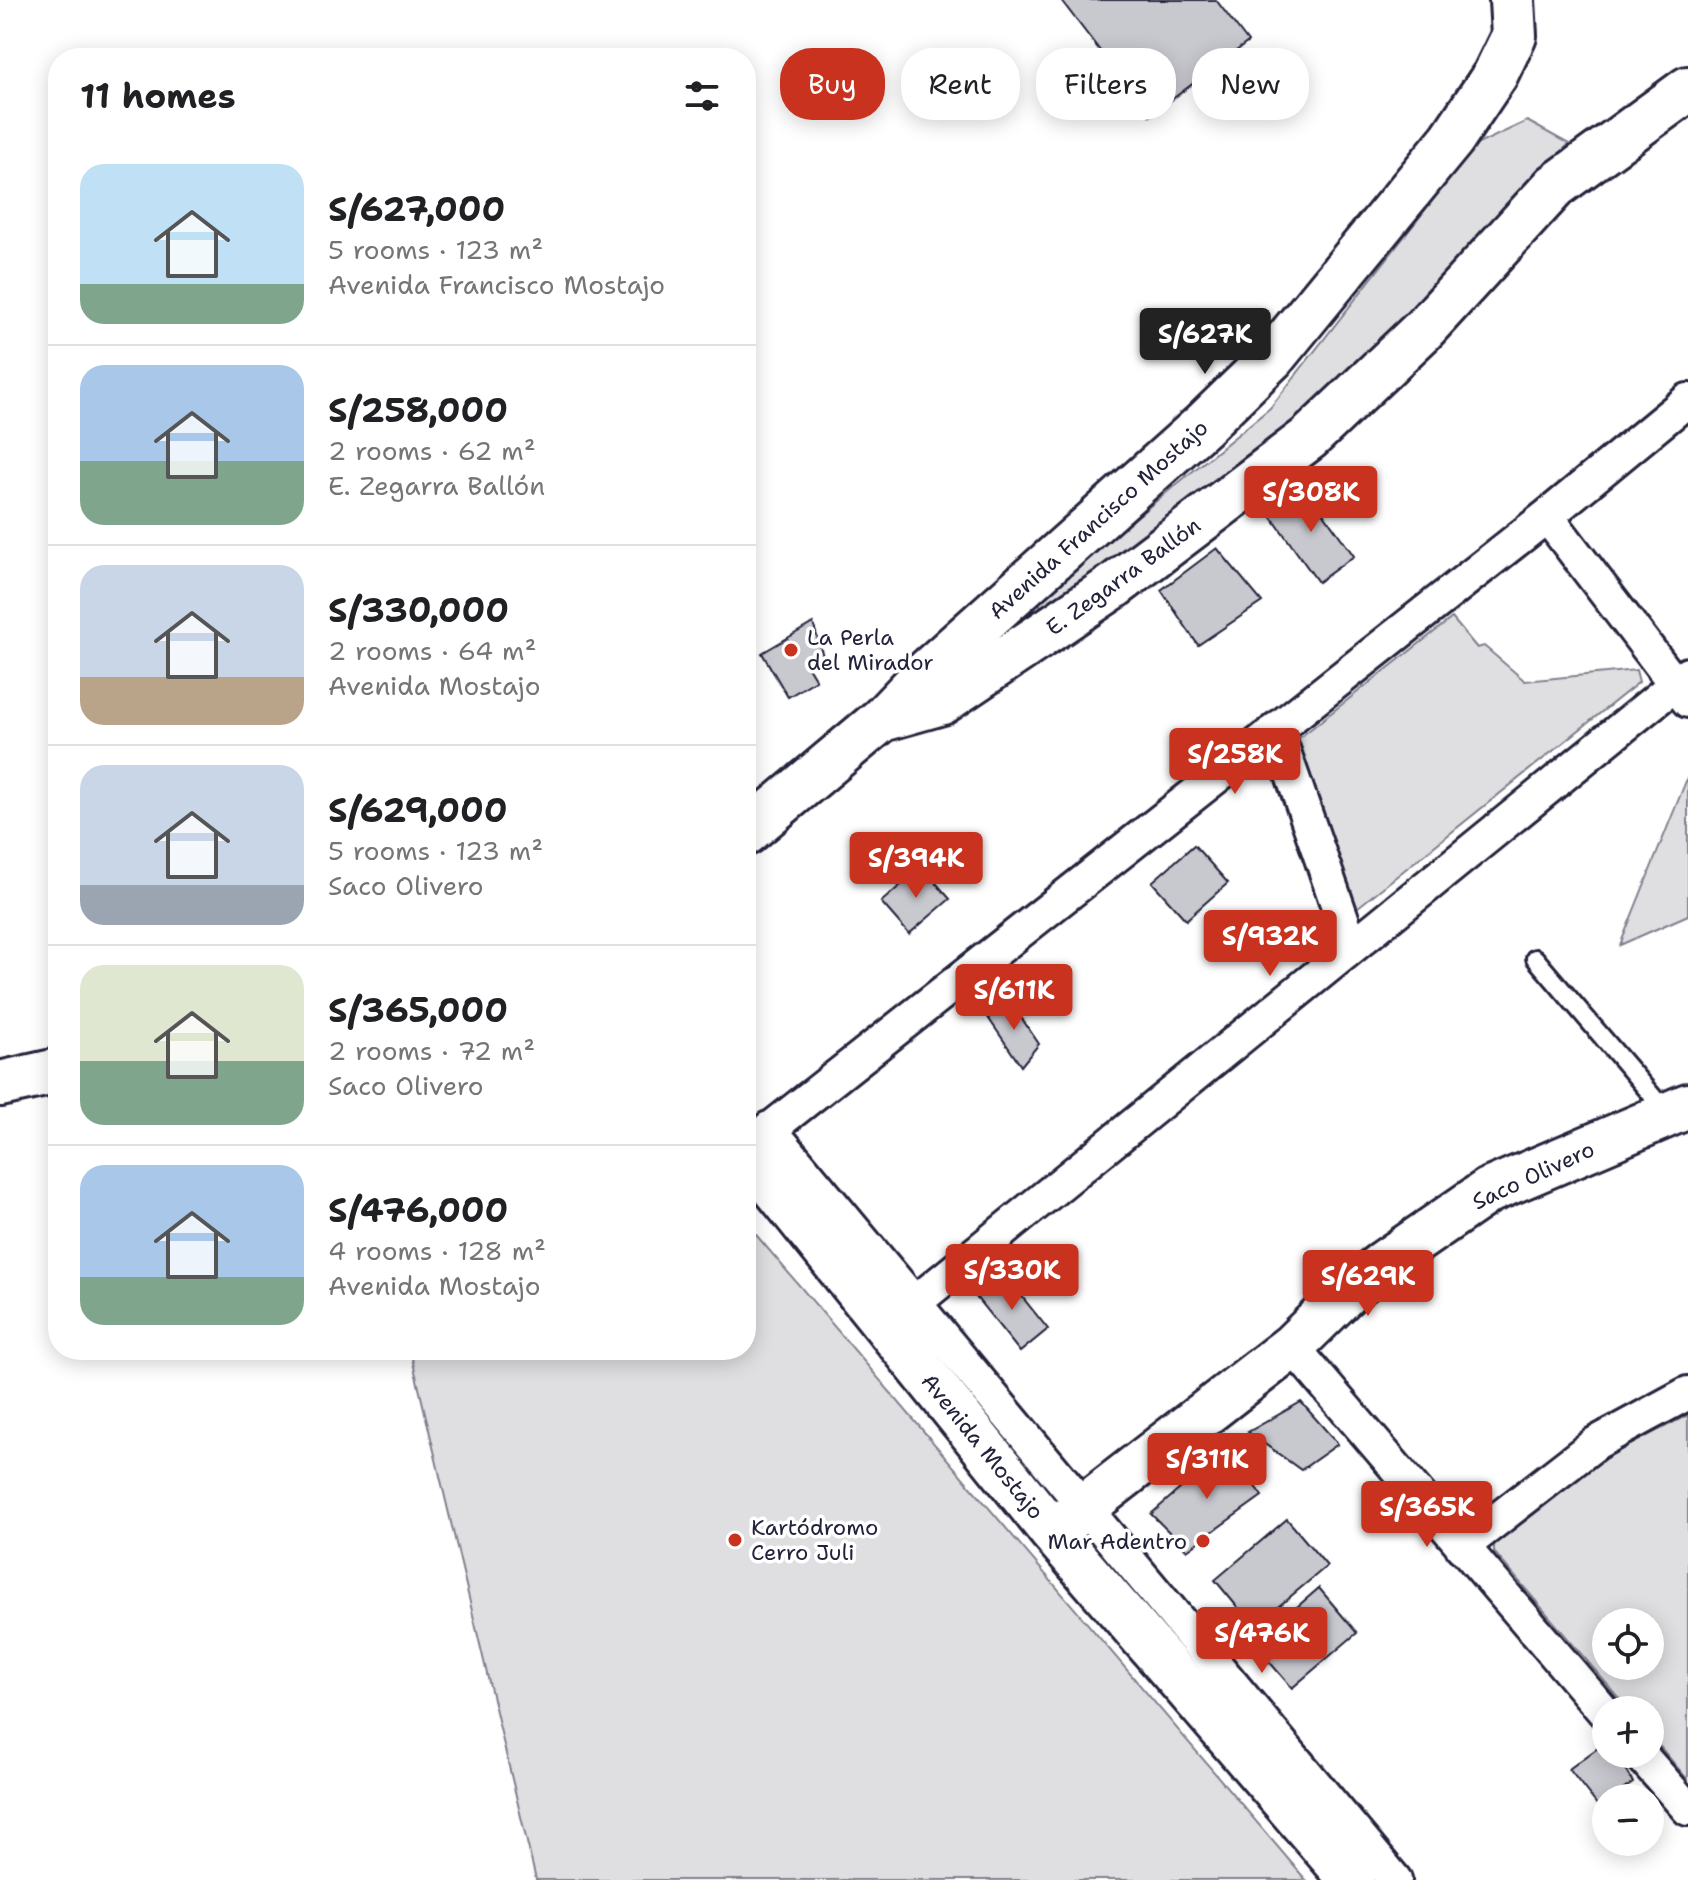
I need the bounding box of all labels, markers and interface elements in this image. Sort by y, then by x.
chip: Buy [780,48,885,120]
chip: Rent [901,48,1020,120]
chip: Filters [1036,48,1176,120]
chip: New [1192,48,1309,120]
text: 11 homes [80,73,236,119]
icon: filters [680,74,724,118]
text: S/627,000 [328,186,505,232]
icon: home [144,196,240,292]
text: 5 rooms · 123 m² [328,232,543,267]
text: Avenida Francisco Mostajo [328,267,665,302]
pin: S/627K [1140,308,1270,376]
text: S/627K [1158,316,1252,351]
text: S/258,000 [328,387,508,433]
icon: home [144,397,240,493]
street label: Avenida Francisco Mostajo [983,413,1214,626]
text: 2 rooms · 62 m² [328,433,536,468]
pin: S/308K [1246,466,1376,534]
text: E. Zegarra Ballón [328,468,545,503]
text: S/308K [1262,474,1360,509]
street label: E. Zegarra Ballón [1040,511,1206,642]
text: S/330,000 [328,587,509,633]
icon: home [144,597,240,693]
place label: La Perla del Mirador [807,623,934,677]
text: 2 rooms · 64 m² [328,633,536,668]
marker: La Perla del Mirador [782,641,800,659]
text: Avenida Mostajo [328,668,540,703]
pin: S/258K [1170,728,1300,796]
text: S/258K [1187,736,1283,771]
text: S/629,000 [328,787,508,833]
icon: home [144,797,240,893]
pin: S/394K [851,832,981,900]
text: 5 rooms · 123 m² [328,833,543,868]
text: S/394K [868,840,964,875]
text: Saco Olivero [328,868,484,903]
pin: S/932K [1205,910,1335,978]
text: S/932K [1222,918,1318,953]
pin: S/611K [949,964,1079,1032]
text: S/611K [973,972,1055,1007]
text: S/365,000 [328,987,508,1033]
icon: home [144,997,240,1093]
text: 2 rooms · 72 m² [328,1033,535,1068]
text: Saco Olivero [328,1068,484,1103]
street label: Saco Olivero [1467,1135,1599,1216]
text: S/476,000 [328,1187,508,1233]
icon: home [144,1197,240,1293]
text: 4 rooms · 128 m² [328,1233,546,1268]
pin: S/330K [947,1244,1077,1312]
pin: S/629K [1303,1250,1433,1318]
text: S/330K [964,1252,1060,1287]
text: S/629K [1321,1258,1415,1293]
text: Avenida Mostajo [328,1268,540,1303]
street label: Avenida Mostajo [915,1367,1050,1525]
pin: S/311K [1142,1433,1272,1501]
text: S/311K [1165,1441,1249,1476]
pin: S/365K [1362,1481,1492,1549]
text: S/365K [1379,1489,1475,1524]
place label: Kartódromo Cerro Juli [751,1513,878,1567]
place label: Mar Adentro [1047,1527,1187,1556]
marker: Kartódromo Cerro Juli [726,1531,744,1549]
marker: Mar Adentro [1194,1532,1212,1550]
pin: S/476K [1197,1607,1327,1675]
map controls [1592,1608,1664,1856]
button: locate [1592,1608,1664,1680]
text: S/476K [1214,1615,1310,1650]
button: + [1592,1696,1664,1768]
button: − [1592,1784,1664,1856]

